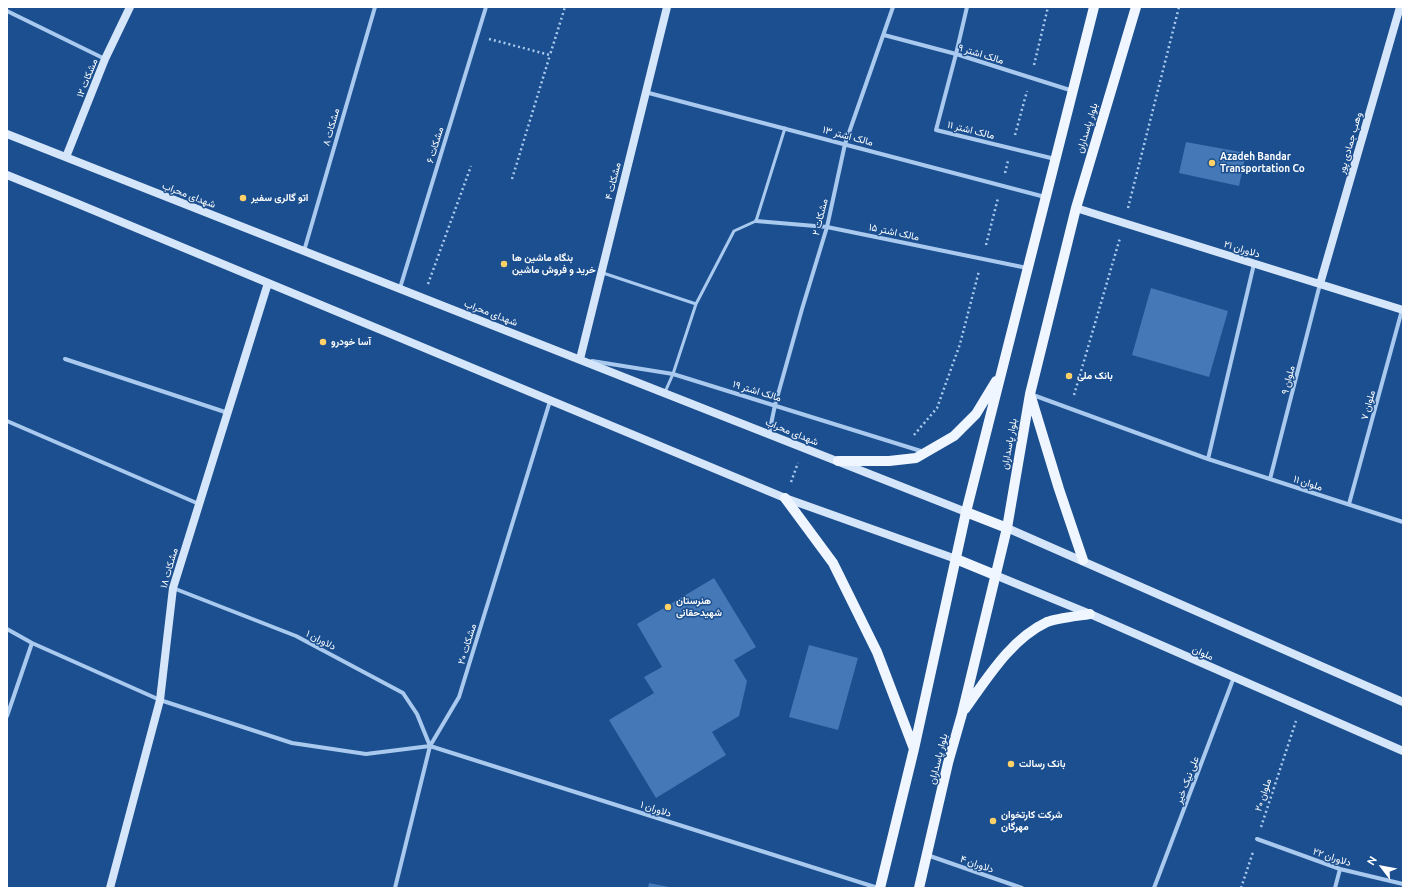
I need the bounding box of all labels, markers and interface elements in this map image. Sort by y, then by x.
street label: مالک اشتر ۹ [957,41,1005,67]
street label: مشکات ۱۲ [74,57,100,99]
street label: بلوار پاسداران [1074,102,1100,154]
street label: مشکات ۸ [320,107,342,147]
street label: وهب جمادی پور [1335,111,1365,175]
street label: مالک اشتر ۱۱ [946,118,996,142]
street label: مالک اشتر ۱۳ [821,123,875,149]
street label: مشکات ۶ [424,125,446,165]
place label: Azadeh Bandar Transportation Co [1220,151,1305,174]
marker: Azadeh Bandar Transportation Co [1207,158,1217,168]
street label: مشکات ۴ [603,161,623,201]
street label: شهدای محراب [161,179,217,211]
place label: اتو گالری سفیر [251,192,308,204]
marker: اتو گالری سفیر [238,193,248,203]
street label: مشکات ۲ [810,197,830,237]
street label: مالک اشتر ۱۵ [868,221,920,243]
street label: دلاوران ۲۱ [1222,238,1262,260]
place label: بنگاه ماشین ها خرید و فروش ماشین [512,252,596,276]
marker: بنگاه ماشین ها خرید و فروش ماشین [499,259,509,269]
street label: شهدای محراب [463,297,519,329]
place label: آسا خودرو [331,336,371,348]
marker: آسا خودرو [318,337,328,347]
street label: ملوان ۹ [1279,364,1297,396]
place label: بانک ملی [1077,370,1113,382]
marker: بانک ملی [1064,371,1074,381]
street label: مالک اشتر ۱۹ [731,378,783,404]
street label: ملوان ۷ [1358,389,1378,421]
street label: شهدای محراب [764,416,820,448]
street label: بلوار پاسداران [999,418,1019,470]
street label: ملوان ۱۱ [1292,473,1324,493]
street label: مشکات ۱۸ [158,546,180,590]
place label: هنرستان شهیدحقانی [676,595,722,618]
marker: هنرستان شهیدحقانی [663,602,673,612]
street label: مشکات ۲۰ [455,622,479,666]
street label: دلاوران ۱ [304,627,338,653]
street label: ملوان [1190,643,1216,663]
street label: بلوار پاسداران [926,732,950,786]
street label: علی نیک خیر [1172,755,1202,805]
place label: بانک رسالت [1019,758,1066,770]
marker: بانک رسالت [1006,759,1016,769]
street label: ملوان ۲۰ [1252,777,1274,813]
street label: دلاوران ۱ [639,798,673,820]
place label: شرکت کارتخوان مهرگان [1001,809,1063,832]
marker: شرکت کارتخوان مهرگان [988,816,998,826]
street label: دلاوران ۲۲ [1311,845,1353,869]
north arrow [1362,847,1402,887]
street label: دلاوران ۴ [959,853,995,875]
text: N [1365,854,1379,867]

